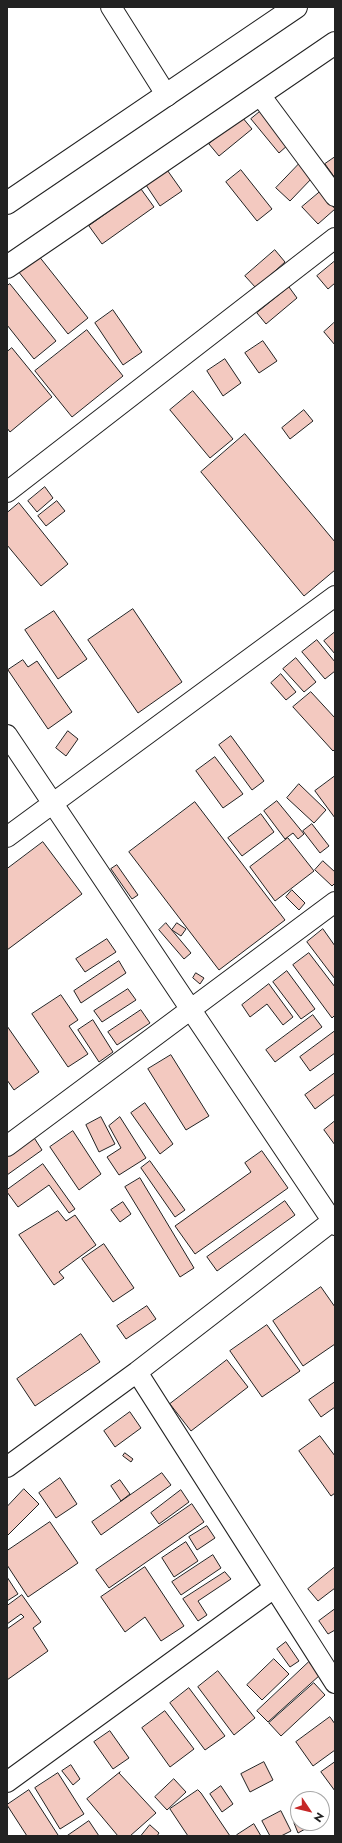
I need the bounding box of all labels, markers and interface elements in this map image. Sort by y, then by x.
north arrow [290,1791,330,1831]
text: N [310,1809,328,1825]

